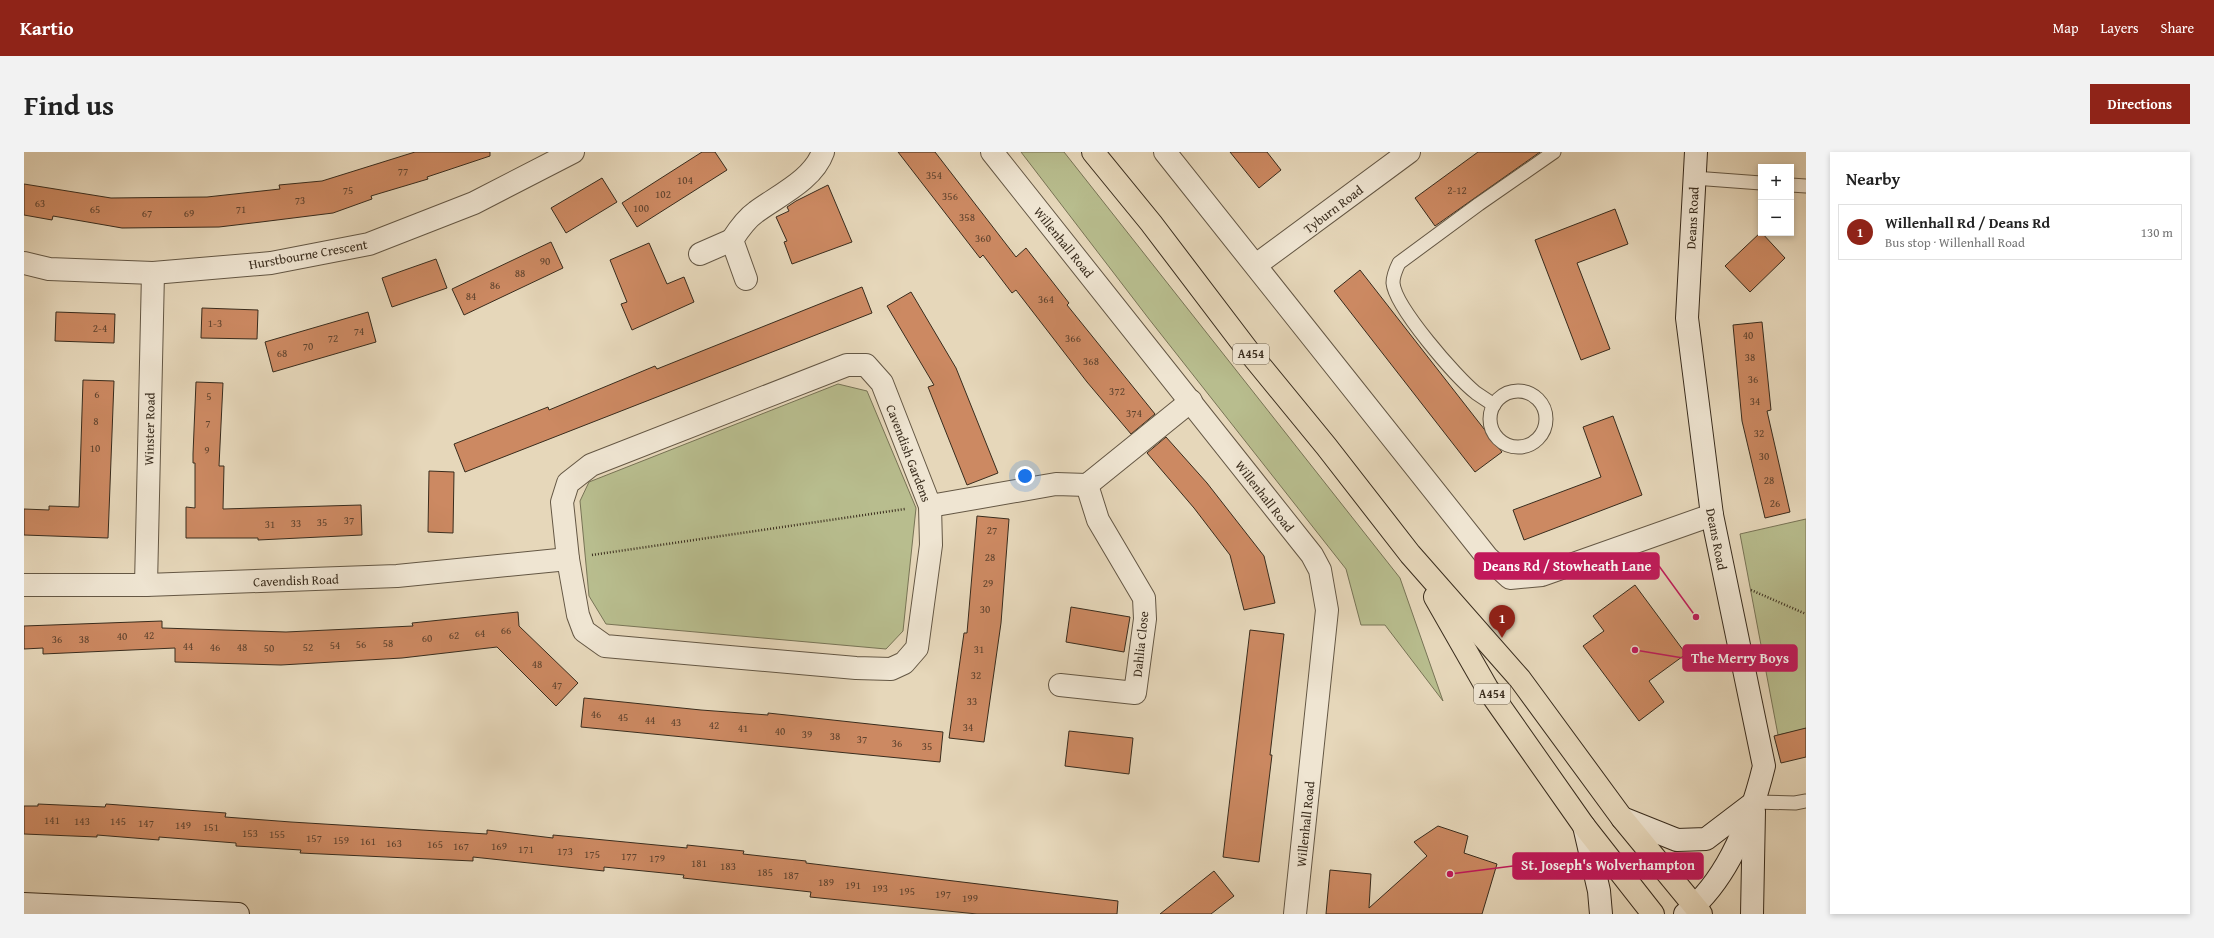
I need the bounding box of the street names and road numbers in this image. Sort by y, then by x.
street label: Tyburn Road [1300,181,1367,238]
street label: Deans Road [1681,186,1704,250]
street label: Willenhall Road [1029,203,1098,282]
street label: Hurstbourne Crescent [247,235,369,274]
road number: A454 [1233,344,1269,364]
street label: Winster Road [139,392,160,466]
street label: Cavendish Gardens [881,402,936,505]
street label: Willenhall Road [1231,456,1299,536]
street label: Deans Road [1701,507,1732,572]
street label: Cavendish Road [253,570,339,591]
street label: Dahlia Close [1128,610,1153,678]
road number: A454 [1474,684,1510,704]
street label: Willenhall Road [1292,780,1319,868]

